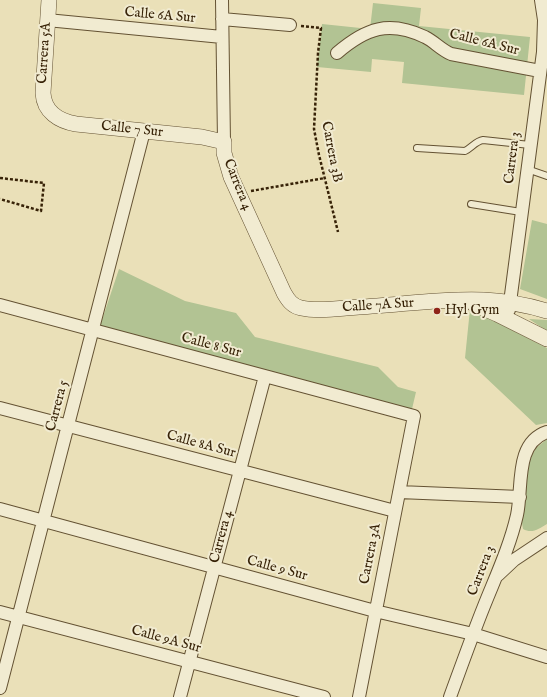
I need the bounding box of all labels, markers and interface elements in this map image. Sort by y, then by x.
street label: Calle 6A Sur [124,5,196,27]
street label: Carrera 5A [34,22,56,84]
street label: Calle 6A Sur [447,26,521,60]
street label: Calle 7 Sur [100,118,164,142]
street label: Carrera 3B [317,120,345,184]
street label: Carrera 3 [501,131,525,185]
street label: Carrera 4 [219,157,255,213]
street label: Calle 7A Sur [342,295,414,317]
place label: Hyl Gym [445,303,499,319]
marker: Hyl Gym [432,306,442,316]
street label: Calle 8 Sur [179,330,243,362]
street label: Carrera 5 [43,379,73,433]
street label: Calle 8A Sur [165,428,237,462]
street label: Carrera 4 [207,509,237,565]
street label: Carrera 3A [357,522,385,586]
street label: Carrera 3 [465,544,499,598]
street label: Calle 9 Sur [245,553,309,585]
street label: Calle 9A Sur [129,623,203,657]

